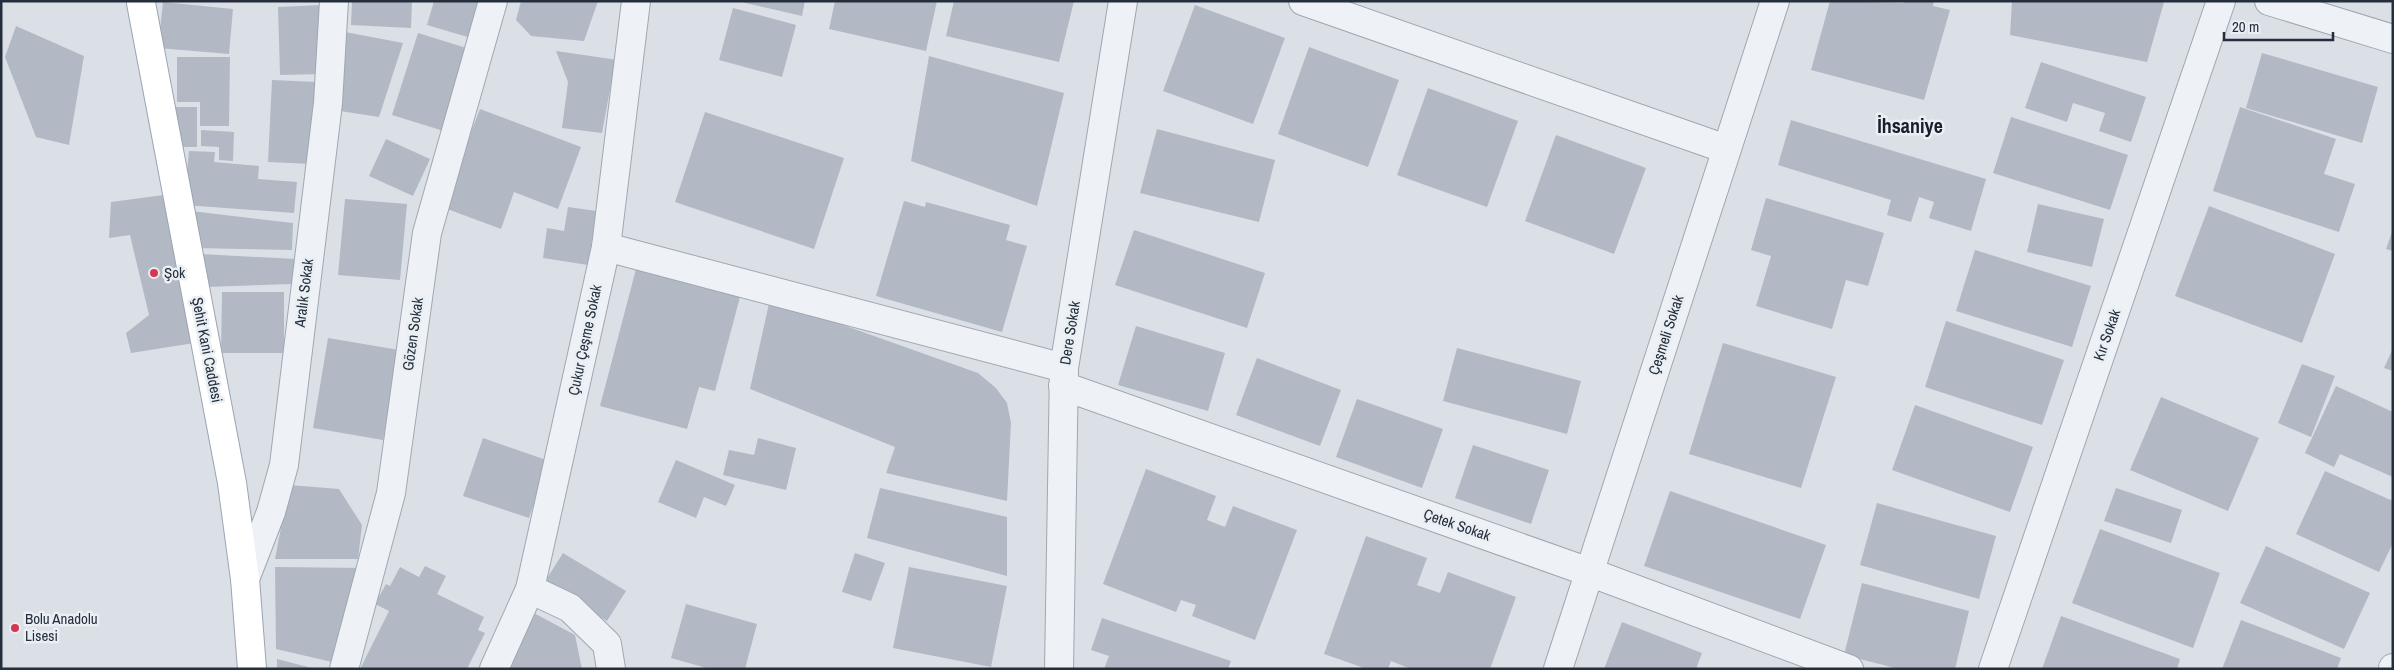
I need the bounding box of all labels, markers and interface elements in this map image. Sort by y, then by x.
scale bar [2224,10,2333,42]
text: 20 m [2232,16,2259,37]
district label: İhsaniye [1877,112,1943,139]
street label: Aralık Sokak [289,257,318,329]
place label: Şok [164,262,186,283]
marker: Şok [148,267,160,279]
street label: Çukur Çeşme Sokak [563,282,607,397]
street label: Çeşmeli Sokak [1643,291,1689,377]
street label: Gözen Sokak [397,295,428,372]
street label: Şehit Kani Caddesi [187,296,228,404]
street label: Dere Sokak [1054,299,1085,366]
street label: Kır Sokak [2088,305,2125,363]
street label: Çetek Sokak [1421,503,1494,546]
place label: Bolu Anadolu Lisesi [25,608,98,646]
marker: Bolu Anadolu Lisesi [9,622,21,634]

